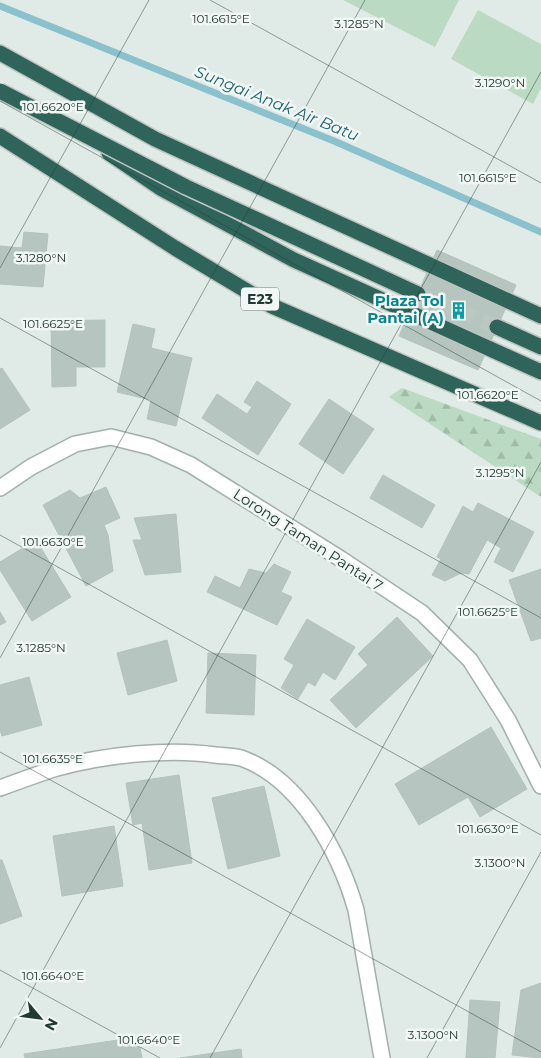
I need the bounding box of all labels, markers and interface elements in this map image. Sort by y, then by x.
text: 101.6615°E [192,11,250,26]
text: 3.1285°N [334,16,384,31]
water label: Sungai Anak Air Batu [192,62,362,145]
text: 3.1290°N [475,75,525,90]
text: 101.6620°E [22,99,84,114]
text: 101.6615°E [459,170,517,185]
text: 3.1280°N [16,250,66,265]
road number: E23 [241,288,279,310]
place label: Plaza Tol Pantai (A) [367,291,444,327]
building icon: Plaza Tol Pantai (A) [448,300,468,320]
text: 101.6625°E [23,316,83,331]
text: 101.6620°E [457,387,519,402]
text: 3.1295°N [475,465,525,480]
street label: Lorong Taman Pantai 7 [230,484,387,595]
text: 101.6630°E [22,534,84,549]
text: 101.6625°E [458,604,518,619]
text: 3.1285°N [16,640,66,655]
text: 101.6635°E [23,751,83,766]
text: 101.6630°E [457,821,519,836]
text: 3.1300°N [475,855,525,870]
text: 101.6640°E [22,968,84,983]
north arrow [15,993,65,1043]
text: N [41,1015,62,1034]
text: 3.1300°N [408,1027,458,1042]
text: 101.6640°E [118,1032,180,1047]

